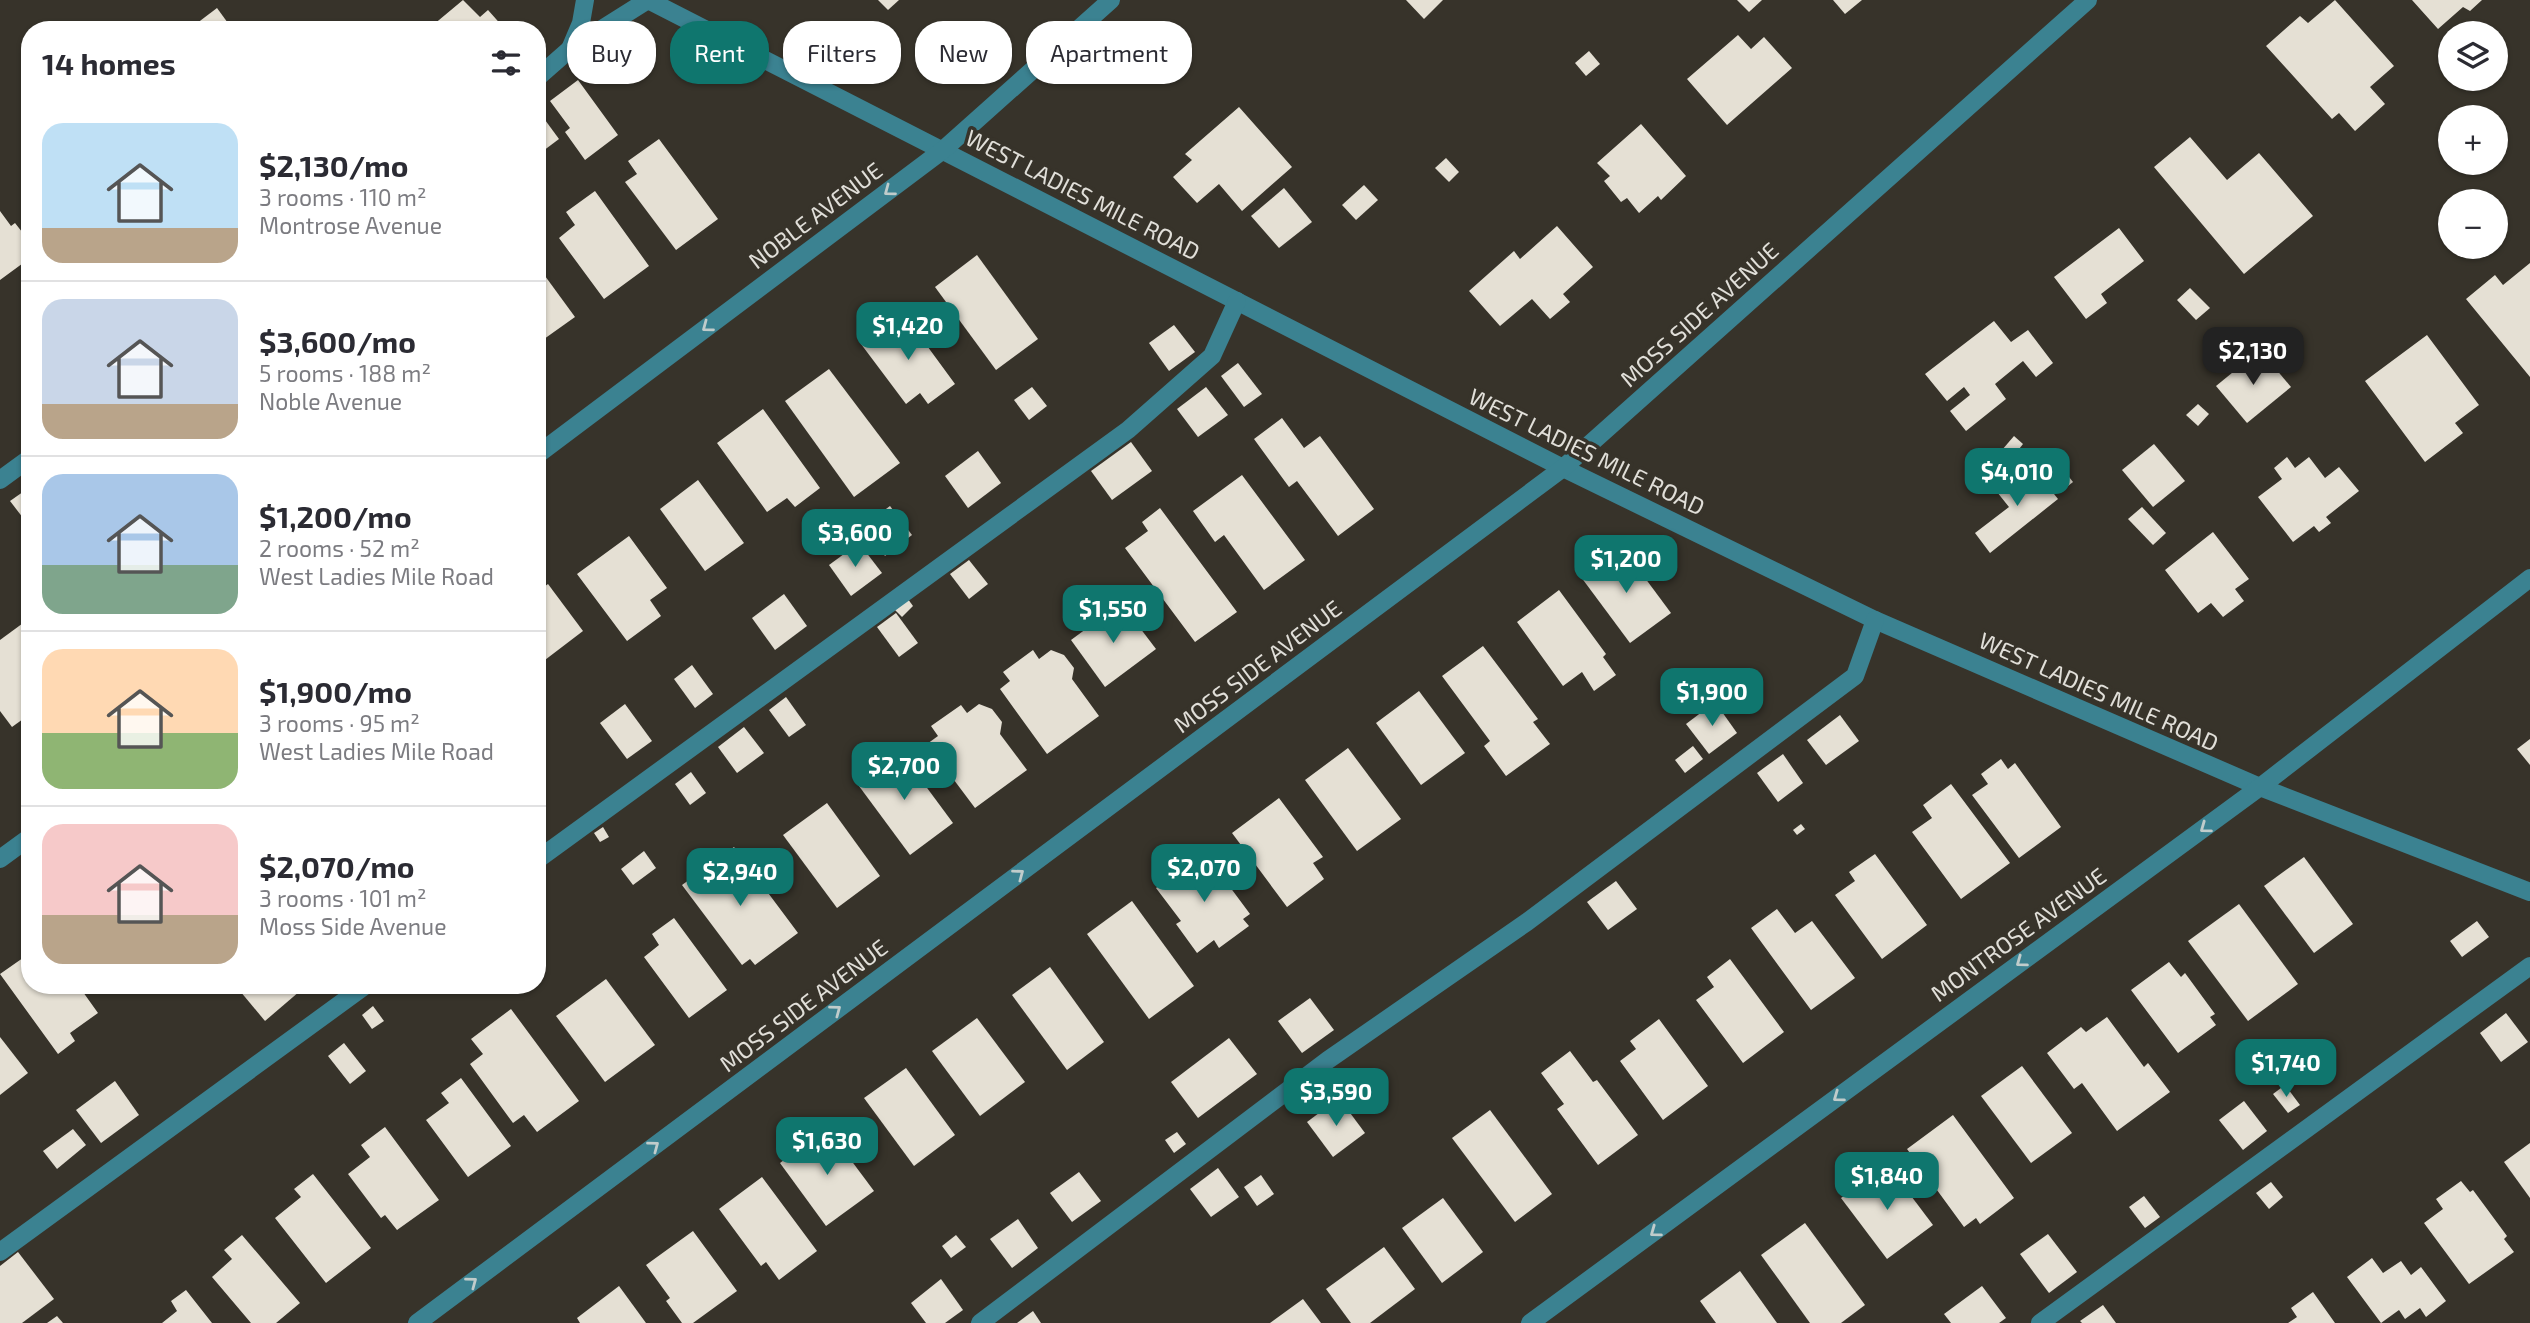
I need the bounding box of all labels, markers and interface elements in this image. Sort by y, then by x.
chip: Buy [567,21,656,84]
chip: Rent [670,21,769,84]
chip: Filters [783,21,901,84]
chip: New [915,21,1012,84]
chip: Apartment [1026,21,1192,84]
map controls [2438,21,2508,259]
button: layers [2438,21,2508,91]
icon: filters [487,44,525,82]
text: 14 homes [42,45,176,81]
button: + [2438,105,2508,175]
street label: WEST LADIES MILE ROAD [961,123,1205,265]
text: $2,130/mo [259,147,408,183]
icon: home [98,151,182,235]
street label: NOBLE AVENUE [743,156,887,274]
one-way arrow [884,182,897,195]
text: 3 rooms · 110 m² [259,183,426,211]
button: − [2438,189,2508,259]
text: Montrose Avenue [259,211,442,239]
street label: MOSS SIDE AVENUE [1614,236,1784,392]
pin: $1,420 [851,302,965,362]
text: $1,420 [872,311,944,339]
one-way arrow [702,319,715,332]
text: $3,600/mo [259,323,416,359]
icon: home [98,327,182,411]
pin: $2,130 [2196,328,2310,387]
text: $2,130 [2219,336,2287,364]
text: 5 rooms · 188 m² [259,359,431,387]
street label: WEST LADIES MILE ROAD [1464,382,1710,520]
text: Noble Avenue [259,387,402,415]
pin: $4,010 [1960,448,2074,508]
text: $4,010 [1981,457,2053,485]
text: $1,200/mo [259,498,412,534]
icon: home [98,502,182,586]
pin: $3,600 [798,510,912,569]
text: $3,600 [818,518,892,546]
text: 2 rooms · 52 m² [259,534,420,562]
pin: $1,200 [1569,536,1683,595]
text: $1,200 [1590,544,1662,572]
text: West Ladies Mile Road [259,562,494,590]
pin: $1,550 [1056,586,1170,645]
text: $1,550 [1079,594,1147,622]
street label: MOSS SIDE AVENUE [1168,594,1346,738]
street label: WEST LADIES MILE ROAD [1975,626,2223,756]
pin: $1,900 [1655,668,1769,728]
text: $1,900/mo [259,673,412,709]
icon: home [98,677,182,761]
text: $1,900 [1676,677,1748,705]
text: 3 rooms · 95 m² [259,709,420,737]
text: West Ladies Mile Road [259,737,494,765]
pin: $2,700 [847,742,961,802]
text: $2,700 [868,751,940,779]
one-way arrow [2200,819,2213,832]
pin: $2,070 [1147,844,1261,904]
text: $2,070/mo [259,848,415,884]
pin: $2,940 [683,848,797,908]
icon: home [98,852,182,936]
text: $2,070 [1167,853,1241,881]
text: $2,940 [702,857,778,885]
street label: MONTROSE AVENUE [1925,861,2111,1007]
one-way arrow [1011,870,1024,882]
text: 3 rooms · 101 m² [259,884,426,912]
text: Moss Side Avenue [259,912,447,940]
street label: MOSS SIDE AVENUE [714,933,892,1077]
one-way arrow [2016,954,2029,967]
one-way arrow [829,1006,841,1018]
pin: $1,740 [2229,1040,2343,1099]
text: $1,740 [2251,1048,2321,1076]
pin: $3,590 [1279,1068,1393,1128]
text: $3,590 [1300,1077,1372,1105]
one-way arrow [1833,1089,1846,1101]
pin: $1,630 [770,1118,884,1177]
text: $1,630 [792,1126,862,1154]
one-way arrow [646,1142,659,1154]
pin: $1,840 [1830,1152,1944,1212]
text: $1,840 [1851,1161,1923,1189]
one-way arrow [1650,1223,1662,1236]
one-way arrow [464,1278,477,1291]

